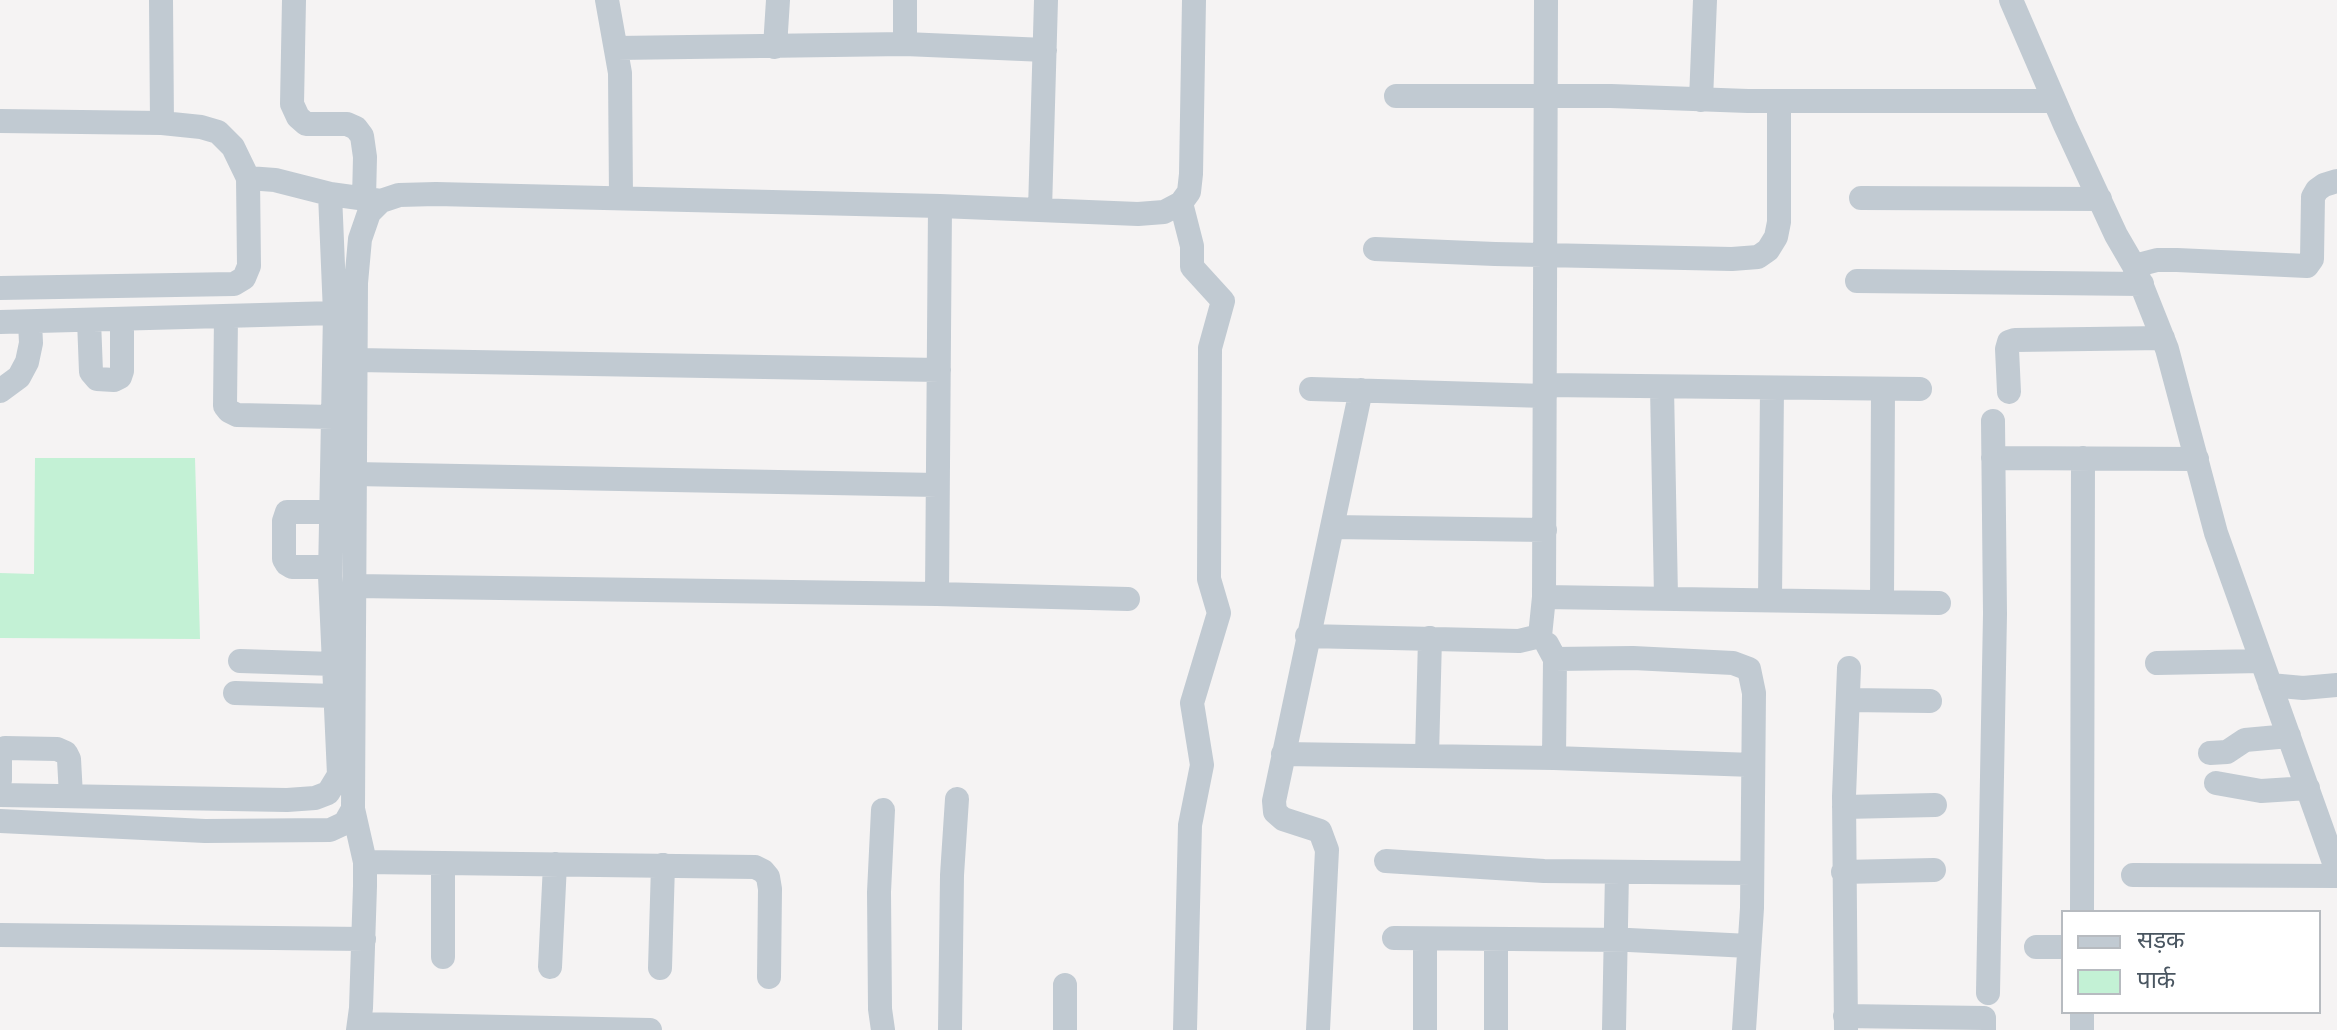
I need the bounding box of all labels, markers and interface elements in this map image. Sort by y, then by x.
legend [2061,910,2321,1014]
text: सड़क [2137,926,2185,954]
text: पार्क [2137,966,2175,994]

